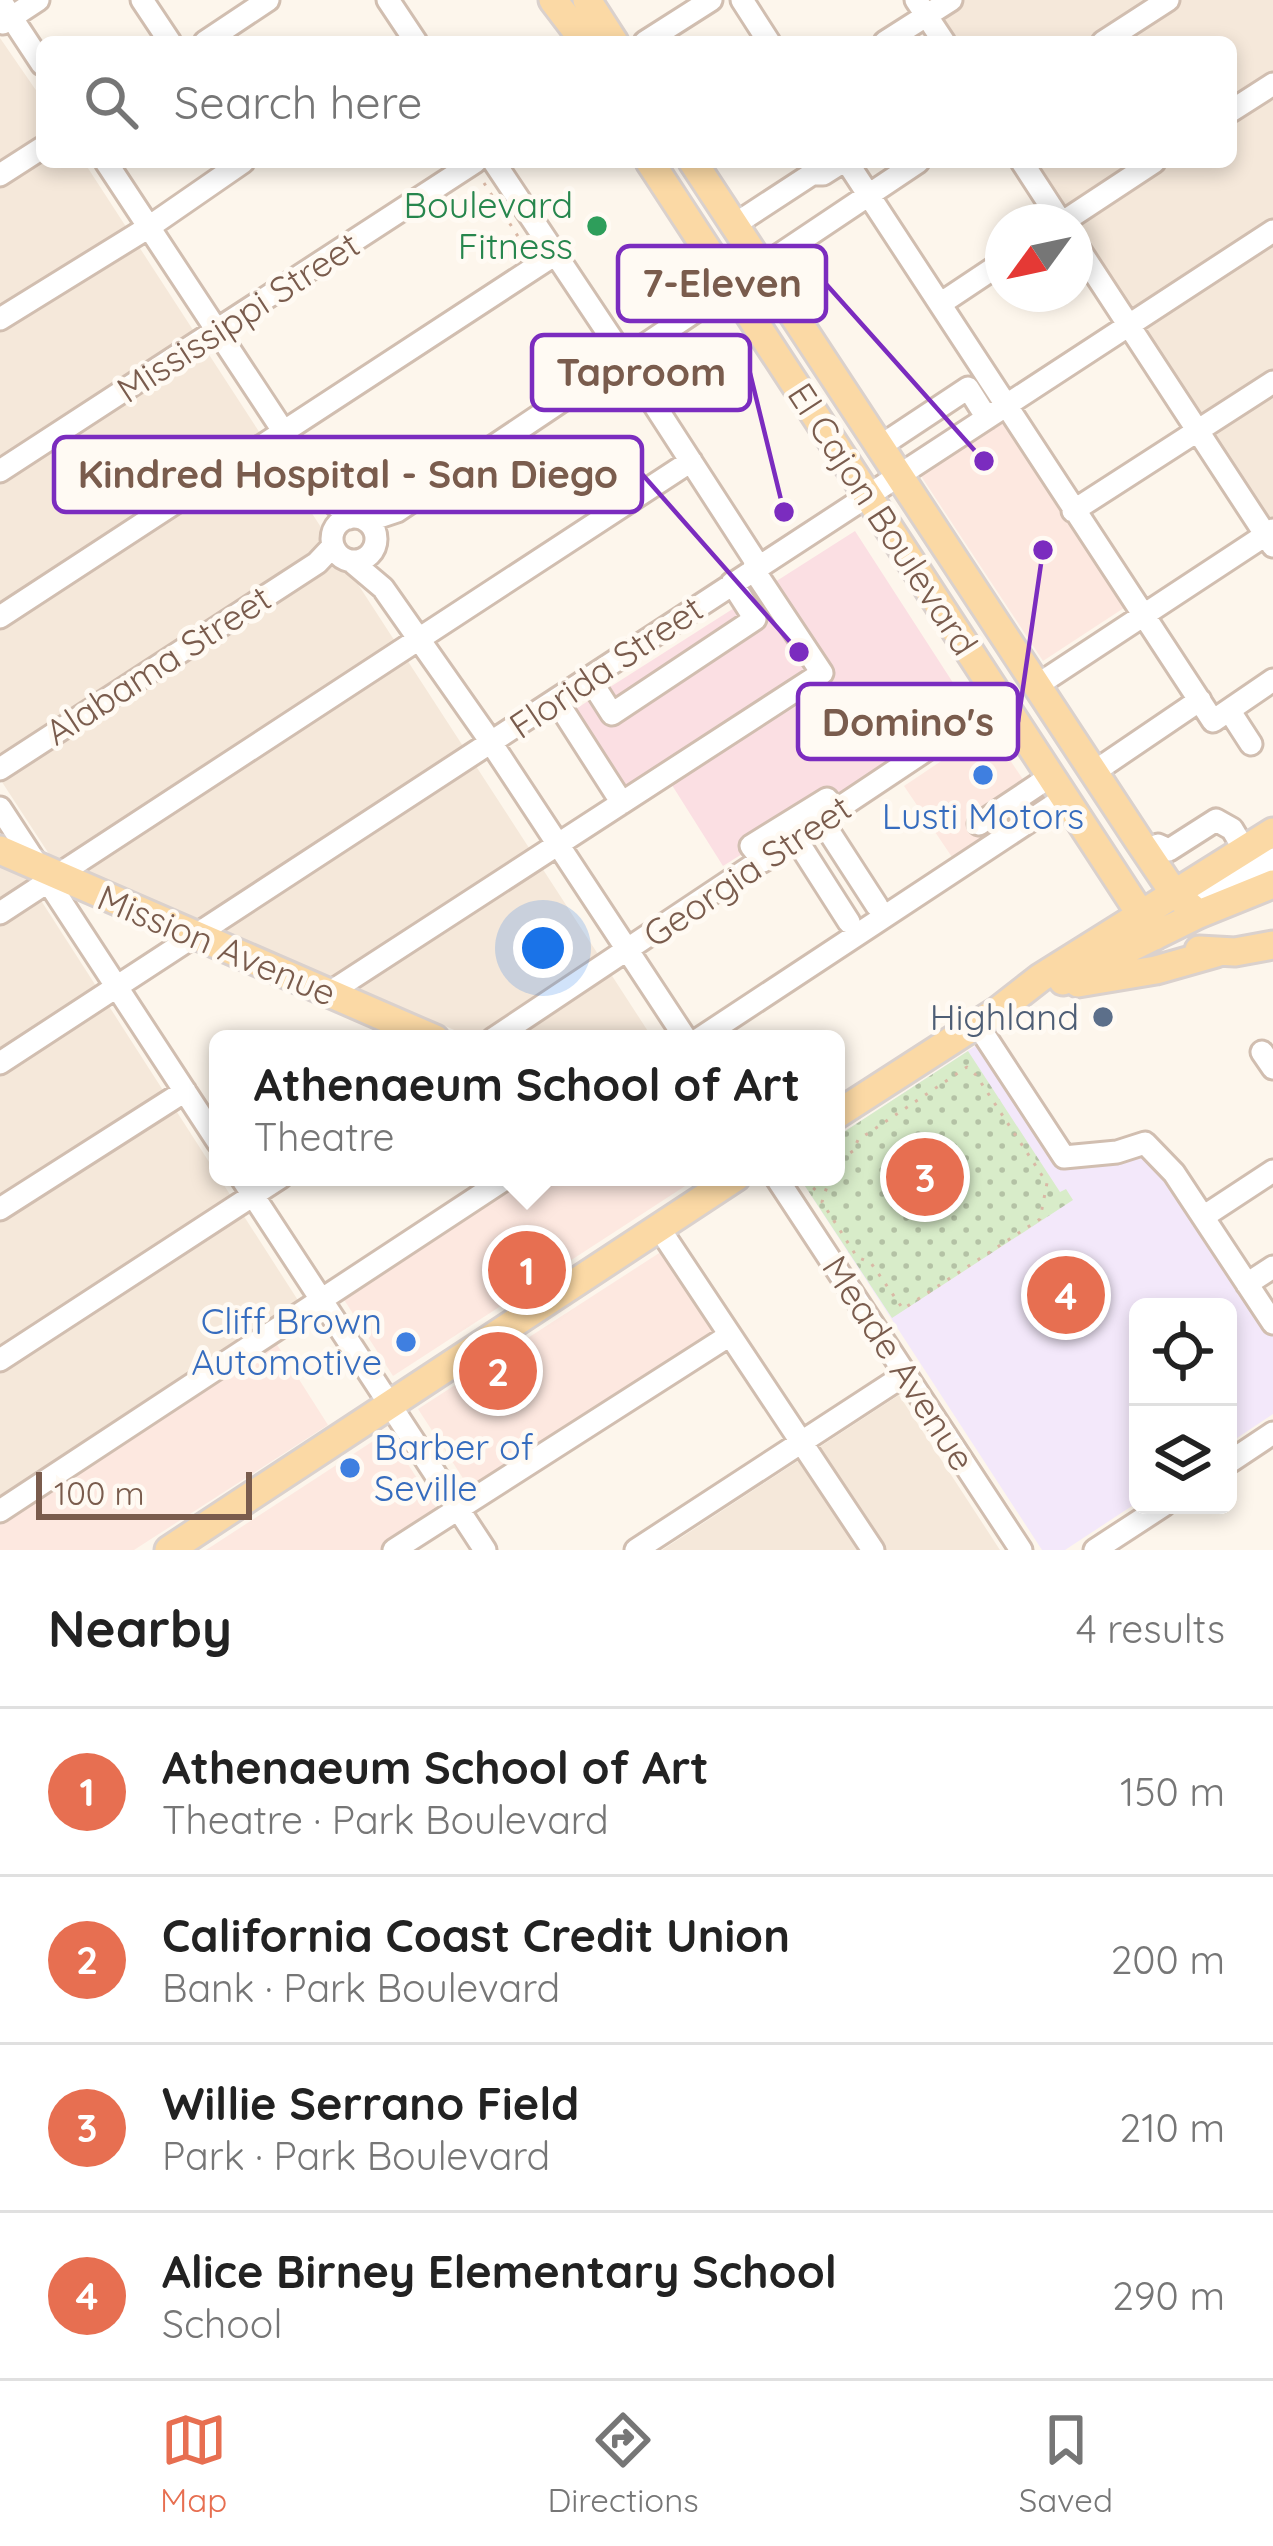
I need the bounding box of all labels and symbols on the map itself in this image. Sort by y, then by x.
place label: Boulevard Fitness [404,182,573,268]
north arrow [985,204,1093,312]
marker: Boulevard Fitness [584,213,610,239]
street label: Mississippi Street [108,221,367,412]
callout: 7-Eleven [618,246,826,321]
text: 7-Eleven [642,258,802,307]
callout: Taproom [532,335,750,410]
text: Taproom [556,347,726,396]
street label: El Cajon Boulevard [779,374,988,663]
callout: Kindred Hospital - San Diego [54,437,642,512]
text: Kindred Hospital - San Diego [78,449,618,498]
street label: Alabama Street [36,575,279,754]
street label: Florida Street [501,585,711,748]
callout: Domino's [798,684,1018,759]
text: Domino's [822,697,994,746]
marker: Lusti Motors [970,762,996,788]
street label: Georgia Street [634,785,859,957]
place label: Lusti Motors [882,793,1084,838]
street label: Mission Avenue [91,874,343,1015]
your location [513,918,573,978]
place label: Highland [930,994,1079,1039]
marker: Highland [1090,1004,1116,1030]
pin: 3 [886,1132,964,1222]
pin: 1 [488,1225,566,1315]
street label: Meade Avenue [813,1247,986,1479]
pin: 4 [1027,1250,1105,1340]
place label: Cliff Brown Automotive [191,1298,382,1384]
pin: 2 [459,1326,537,1416]
marker: Cliff Brown Automotive [393,1329,419,1355]
place label: Barber of Seville [374,1424,534,1510]
marker: Barber of Seville [337,1455,363,1481]
scale bar [36,1466,252,1519]

